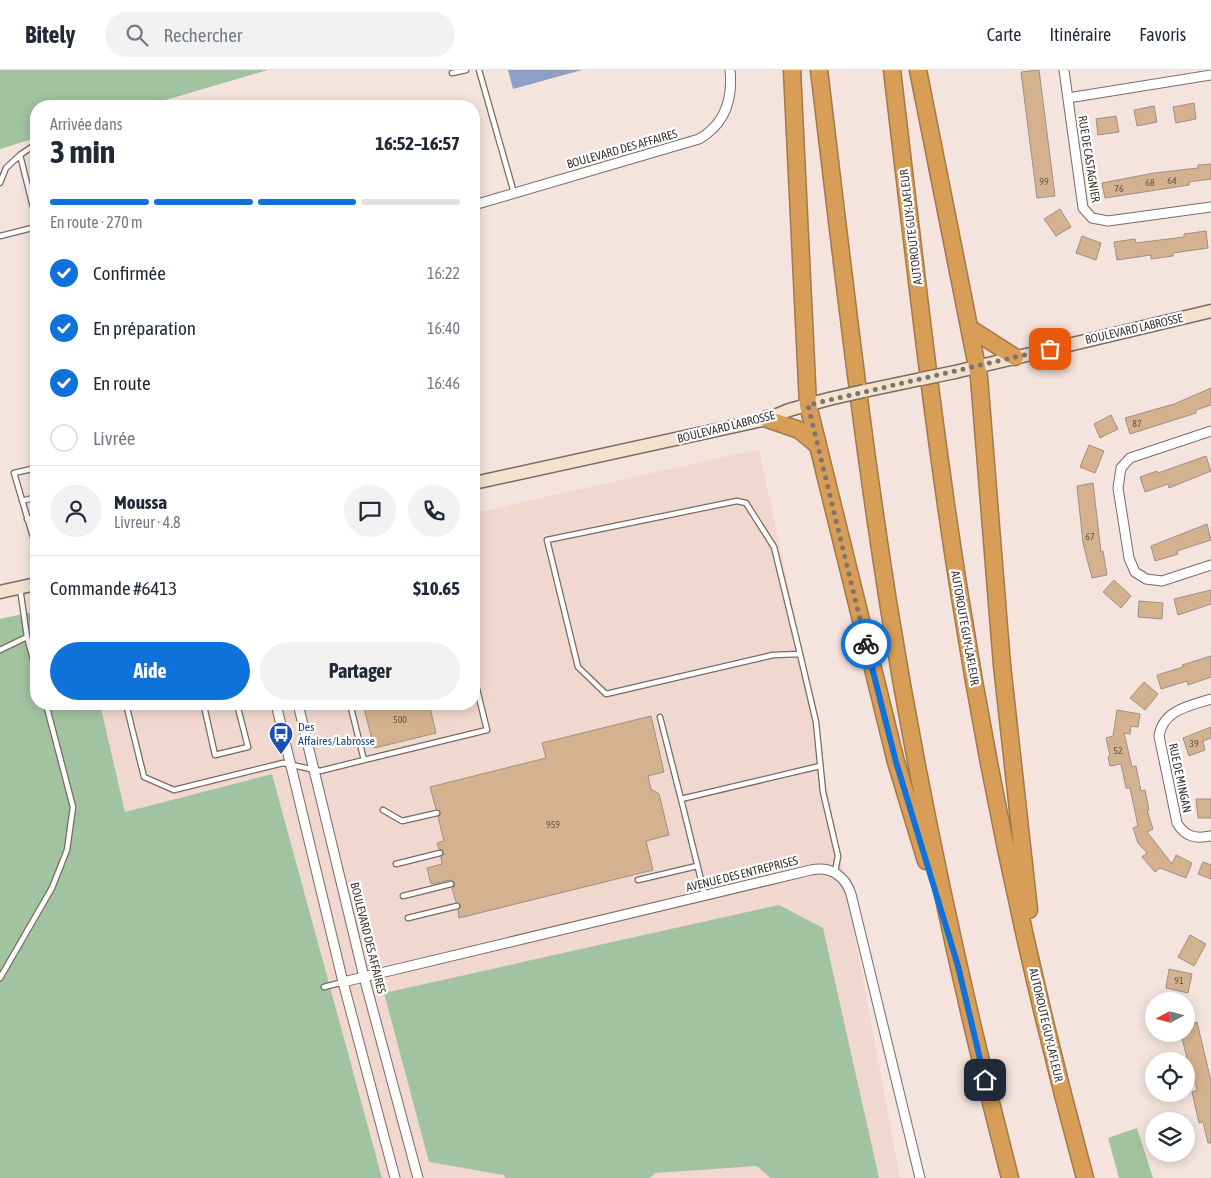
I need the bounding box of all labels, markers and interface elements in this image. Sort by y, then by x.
search box [105,12,455,57]
text: Bitely [25,21,75,48]
icon: search [123,21,151,49]
text: Rechercher [163,24,242,46]
text: Carte [987,24,1021,45]
text: Itinéraire [1049,24,1111,45]
text: Favoris [1139,24,1186,45]
street label: RUE DE CASTAGNIER [1075,114,1103,204]
text: Arrivée dans [50,115,122,133]
street label: BOULEVARD DES AFFAIRES [565,127,679,171]
text: 16:52–16:57 [375,132,460,154]
text: 3 min [50,133,115,170]
street label: AUTOROUTE GUY-LAFLEUR [897,168,925,286]
house number: 64 [1167,175,1177,186]
house number: 99 [1039,176,1049,187]
house number: 68 [1145,177,1155,188]
house number: 76 [1114,183,1124,194]
text: En route · 270 m [50,213,143,231]
icon: check [50,259,78,287]
text: Confirmée [93,262,166,284]
text: 16:22 [427,264,460,282]
street label: BOULEVARD LABROSSE [1084,311,1184,347]
icon: check [50,314,78,342]
text: En préparation [93,317,196,339]
text: 16:40 [427,319,460,337]
pin [1029,328,1071,370]
icon: bag [1036,335,1064,363]
icon: check [50,369,78,397]
text: En route [93,372,151,394]
text: 16:46 [427,374,460,392]
street label: BOULEVARD LABROSSE [676,408,776,446]
house number: 87 [1132,418,1142,429]
text: Livrée [93,427,135,449]
button: person [50,485,102,537]
button: chat [344,485,396,537]
button: phone [408,485,460,537]
text: Moussa [114,491,167,513]
text: Livreur · 4.8 [114,513,181,531]
house number: 67 [1085,531,1095,542]
street label: AUTOROUTE GUY-LAFLEUR [948,570,982,686]
text: Commande #6413 [50,577,177,599]
text: $10.65 [413,577,460,599]
courier [841,619,891,669]
icon: bike [852,630,880,658]
button: Aide [50,642,250,700]
button: Partager [260,642,460,700]
house number: 500 [393,714,407,725]
place label: Des Affaires/Labrosse [298,720,375,748]
bus stop icon: Des Affaires/Labrosse [268,721,294,755]
house number: 39 [1189,738,1199,749]
street label: RUE DE MINGAN [1166,742,1194,814]
house number: 52 [1113,745,1123,756]
house number: 959 [546,819,560,830]
street label: AVENUE DES ENTREPRISES [685,853,799,895]
street label: BOULEVARD DES AFFAIRES [347,881,389,995]
street label: AUTOROUTE GUY-LAFLEUR [1026,967,1066,1083]
house number: 91 [1174,975,1184,986]
north arrow [1145,992,1195,1042]
map controls [1145,992,1195,1162]
button: locate [1145,1052,1195,1102]
pin [964,1059,1006,1101]
icon: home [971,1066,999,1094]
button: layers [1145,1112,1195,1162]

